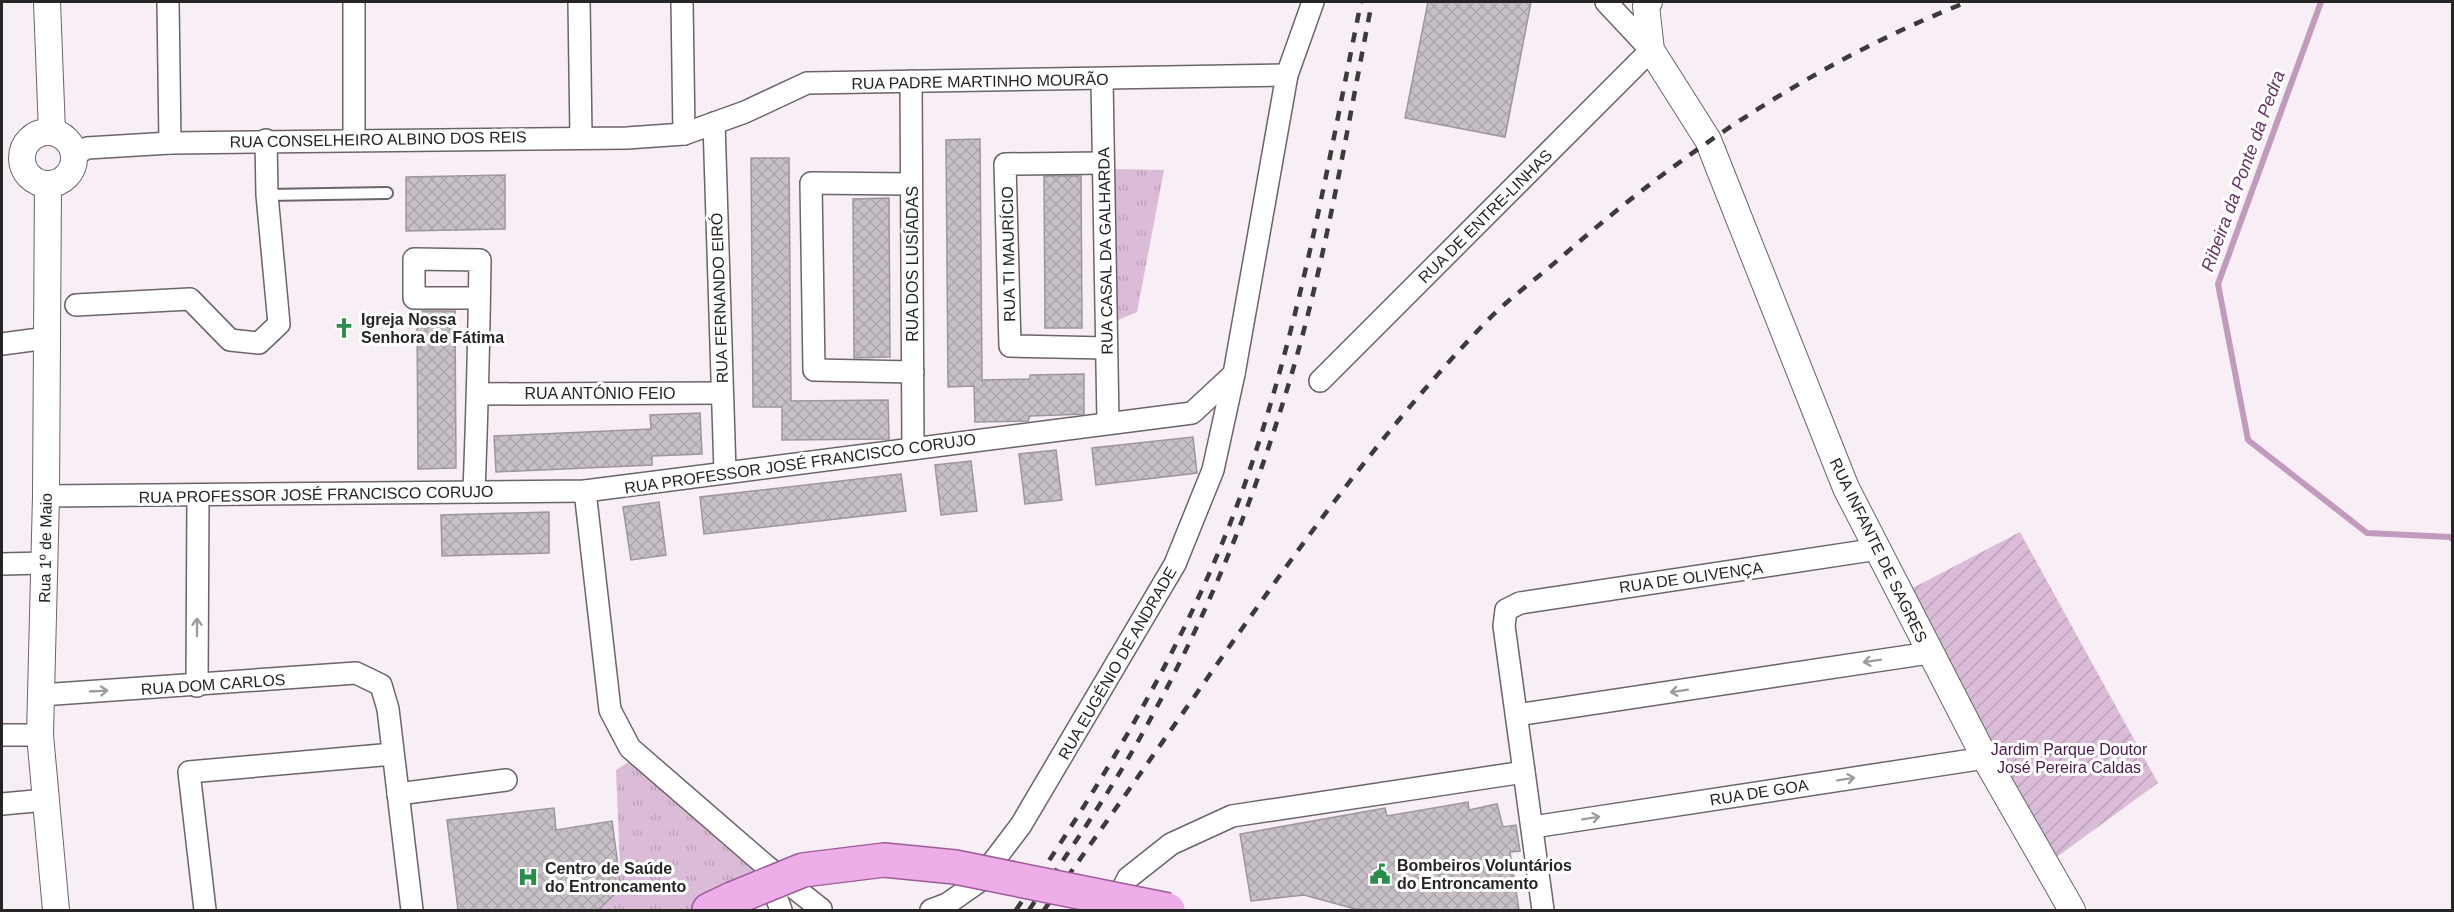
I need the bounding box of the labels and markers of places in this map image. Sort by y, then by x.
place label: Igreja Nossa Senhora de Fátima [361,311,504,346]
church icon: Igreja Nossa Senhora de Fátima [332,316,356,340]
place label: Bombeiros Voluntários do Entroncamento [1397,857,1572,892]
place label: Centro de Saúde do Entroncamento [545,860,687,895]
public building icon: Bombeiros Voluntários do Entroncamento [1368,862,1392,886]
hospital icon: Centro de Saúde do Entroncamento [516,865,540,889]

